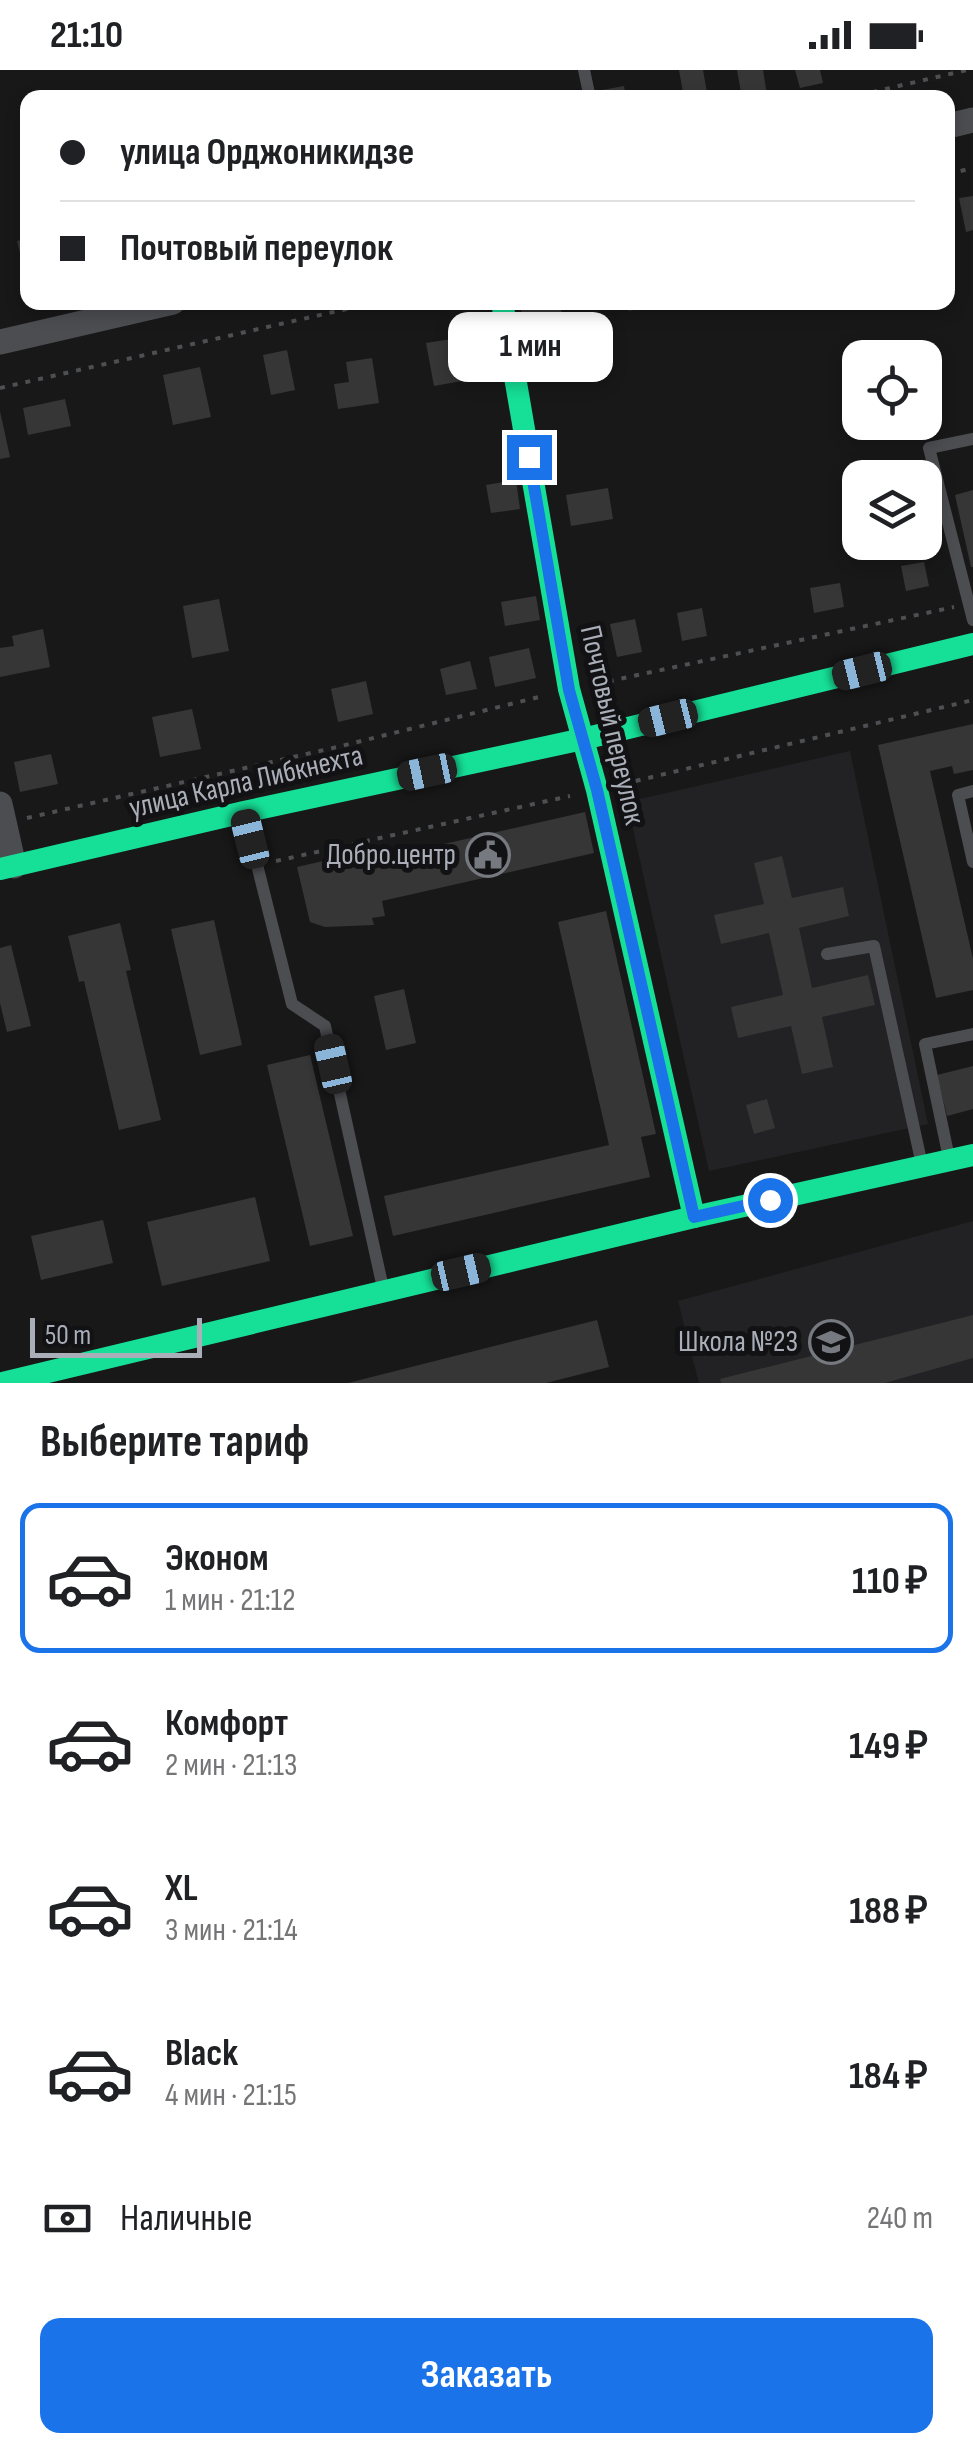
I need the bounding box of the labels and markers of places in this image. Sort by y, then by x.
public building icon: Добро.центр [465,832,511,878]
place label: Добро.центр [327,837,456,873]
school or university icon: Школа №23 [808,1319,854,1365]
place label: Школа №23 [678,1324,798,1360]

